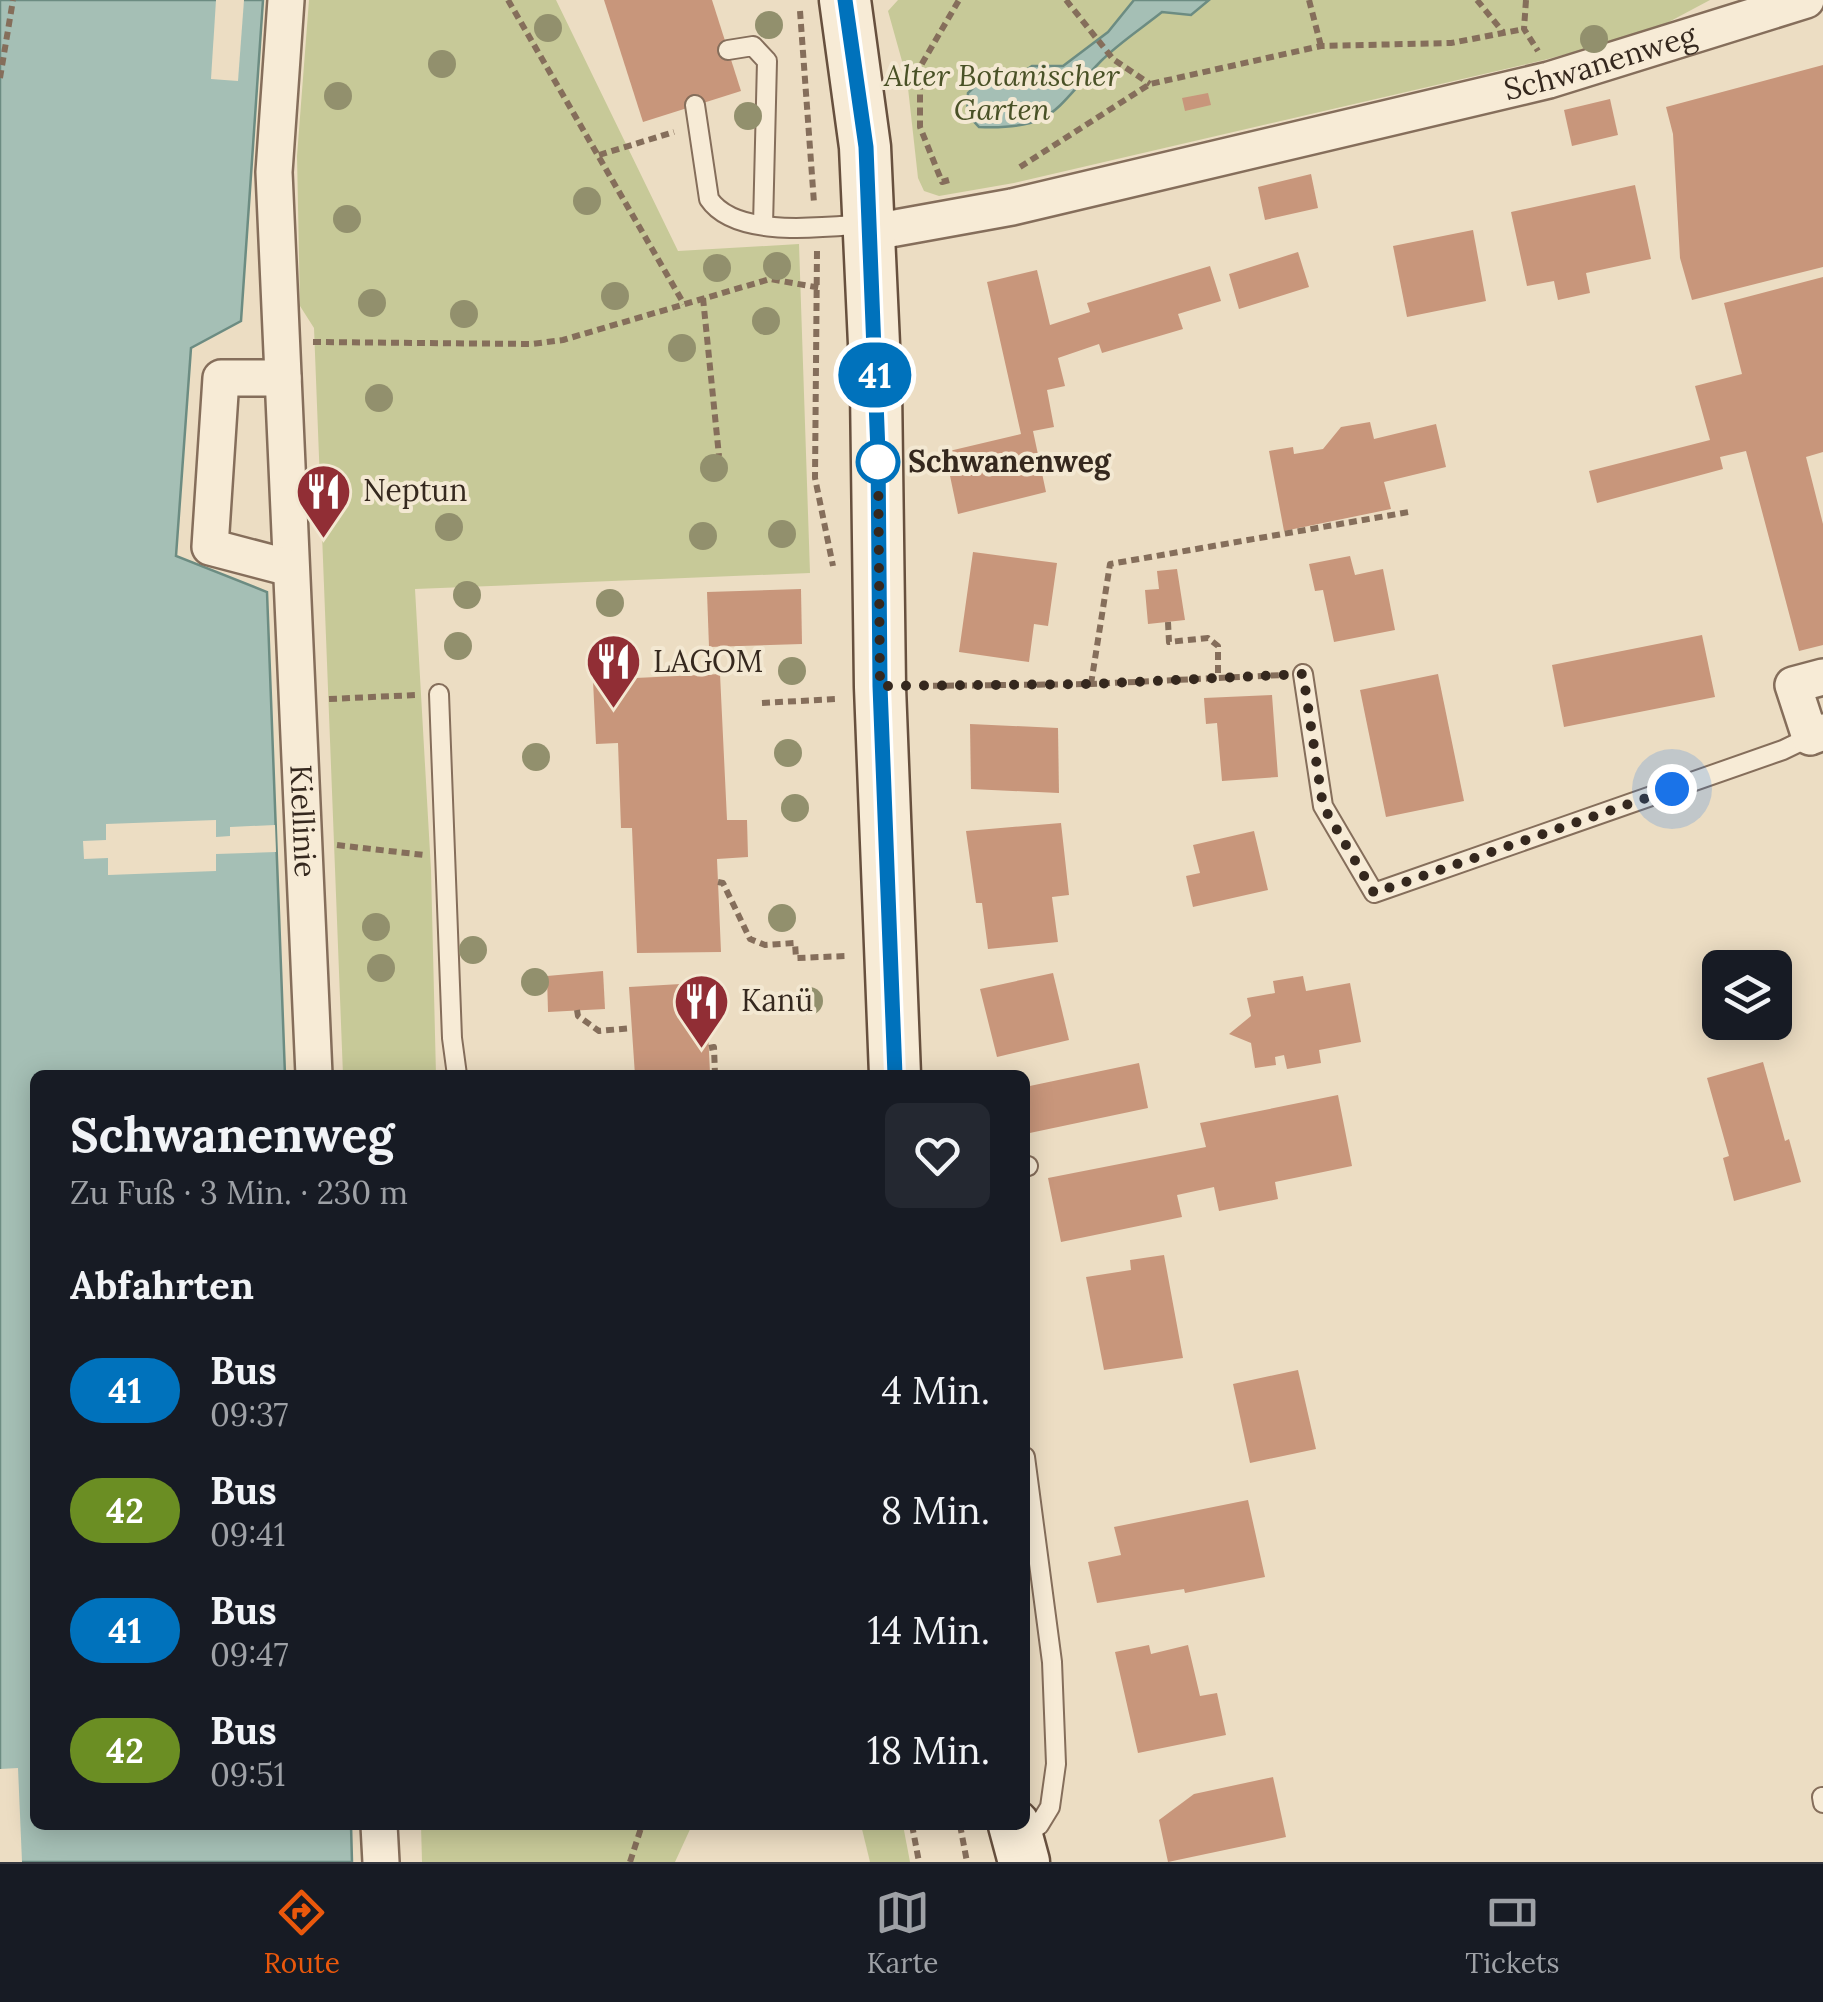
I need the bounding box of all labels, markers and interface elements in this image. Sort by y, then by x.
street label: Schwanenweg [1500,15,1702,108]
park label: Alter Botanischer Garten [883,56,1120,128]
line badge: 41 [830,342,920,408]
text: 41 [858,353,892,398]
marker: Schwanenweg [857,441,899,483]
place label: Schwanenweg [908,442,1112,481]
restaurant icon: Neptun [294,461,354,540]
place label: Neptun [363,471,467,509]
restaurant icon: LAGOM [584,632,644,711]
place label: LAGOM [653,642,763,680]
street label: Kiellinie [282,764,325,878]
your location [1647,764,1697,814]
map controls [1702,950,1792,1040]
button: layers [1702,950,1792,1040]
restaurant icon: Kanü [672,971,732,1050]
place label: Kanü [741,981,813,1019]
button: heart [885,1103,990,1208]
text: Schwanenweg [70,1104,394,1165]
text: Zu Fuß · 3 Min. · 230 m [70,1172,408,1213]
text: Abfahrten [70,1261,254,1309]
text: Bus [210,1346,277,1394]
text: 4 Min. [881,1366,990,1414]
text: 41 [108,1368,142,1413]
text: 09:37 [210,1394,288,1435]
text: Bus [210,1466,277,1514]
text: 8 Min. [881,1486,990,1534]
text: 42 [106,1488,144,1533]
text: 09:41 [210,1514,285,1555]
text: Bus [210,1586,277,1634]
text: 14 Min. [868,1606,990,1654]
text: 41 [108,1608,142,1653]
text: 09:47 [210,1634,288,1675]
text: Bus [210,1706,277,1754]
text: 18 Min. [867,1726,990,1774]
text: 42 [106,1728,144,1773]
text: 09:51 [210,1754,285,1795]
tab: Route [263,1885,340,1981]
tab: Karte [867,1885,939,1981]
tab: Tickets [1465,1885,1560,1981]

